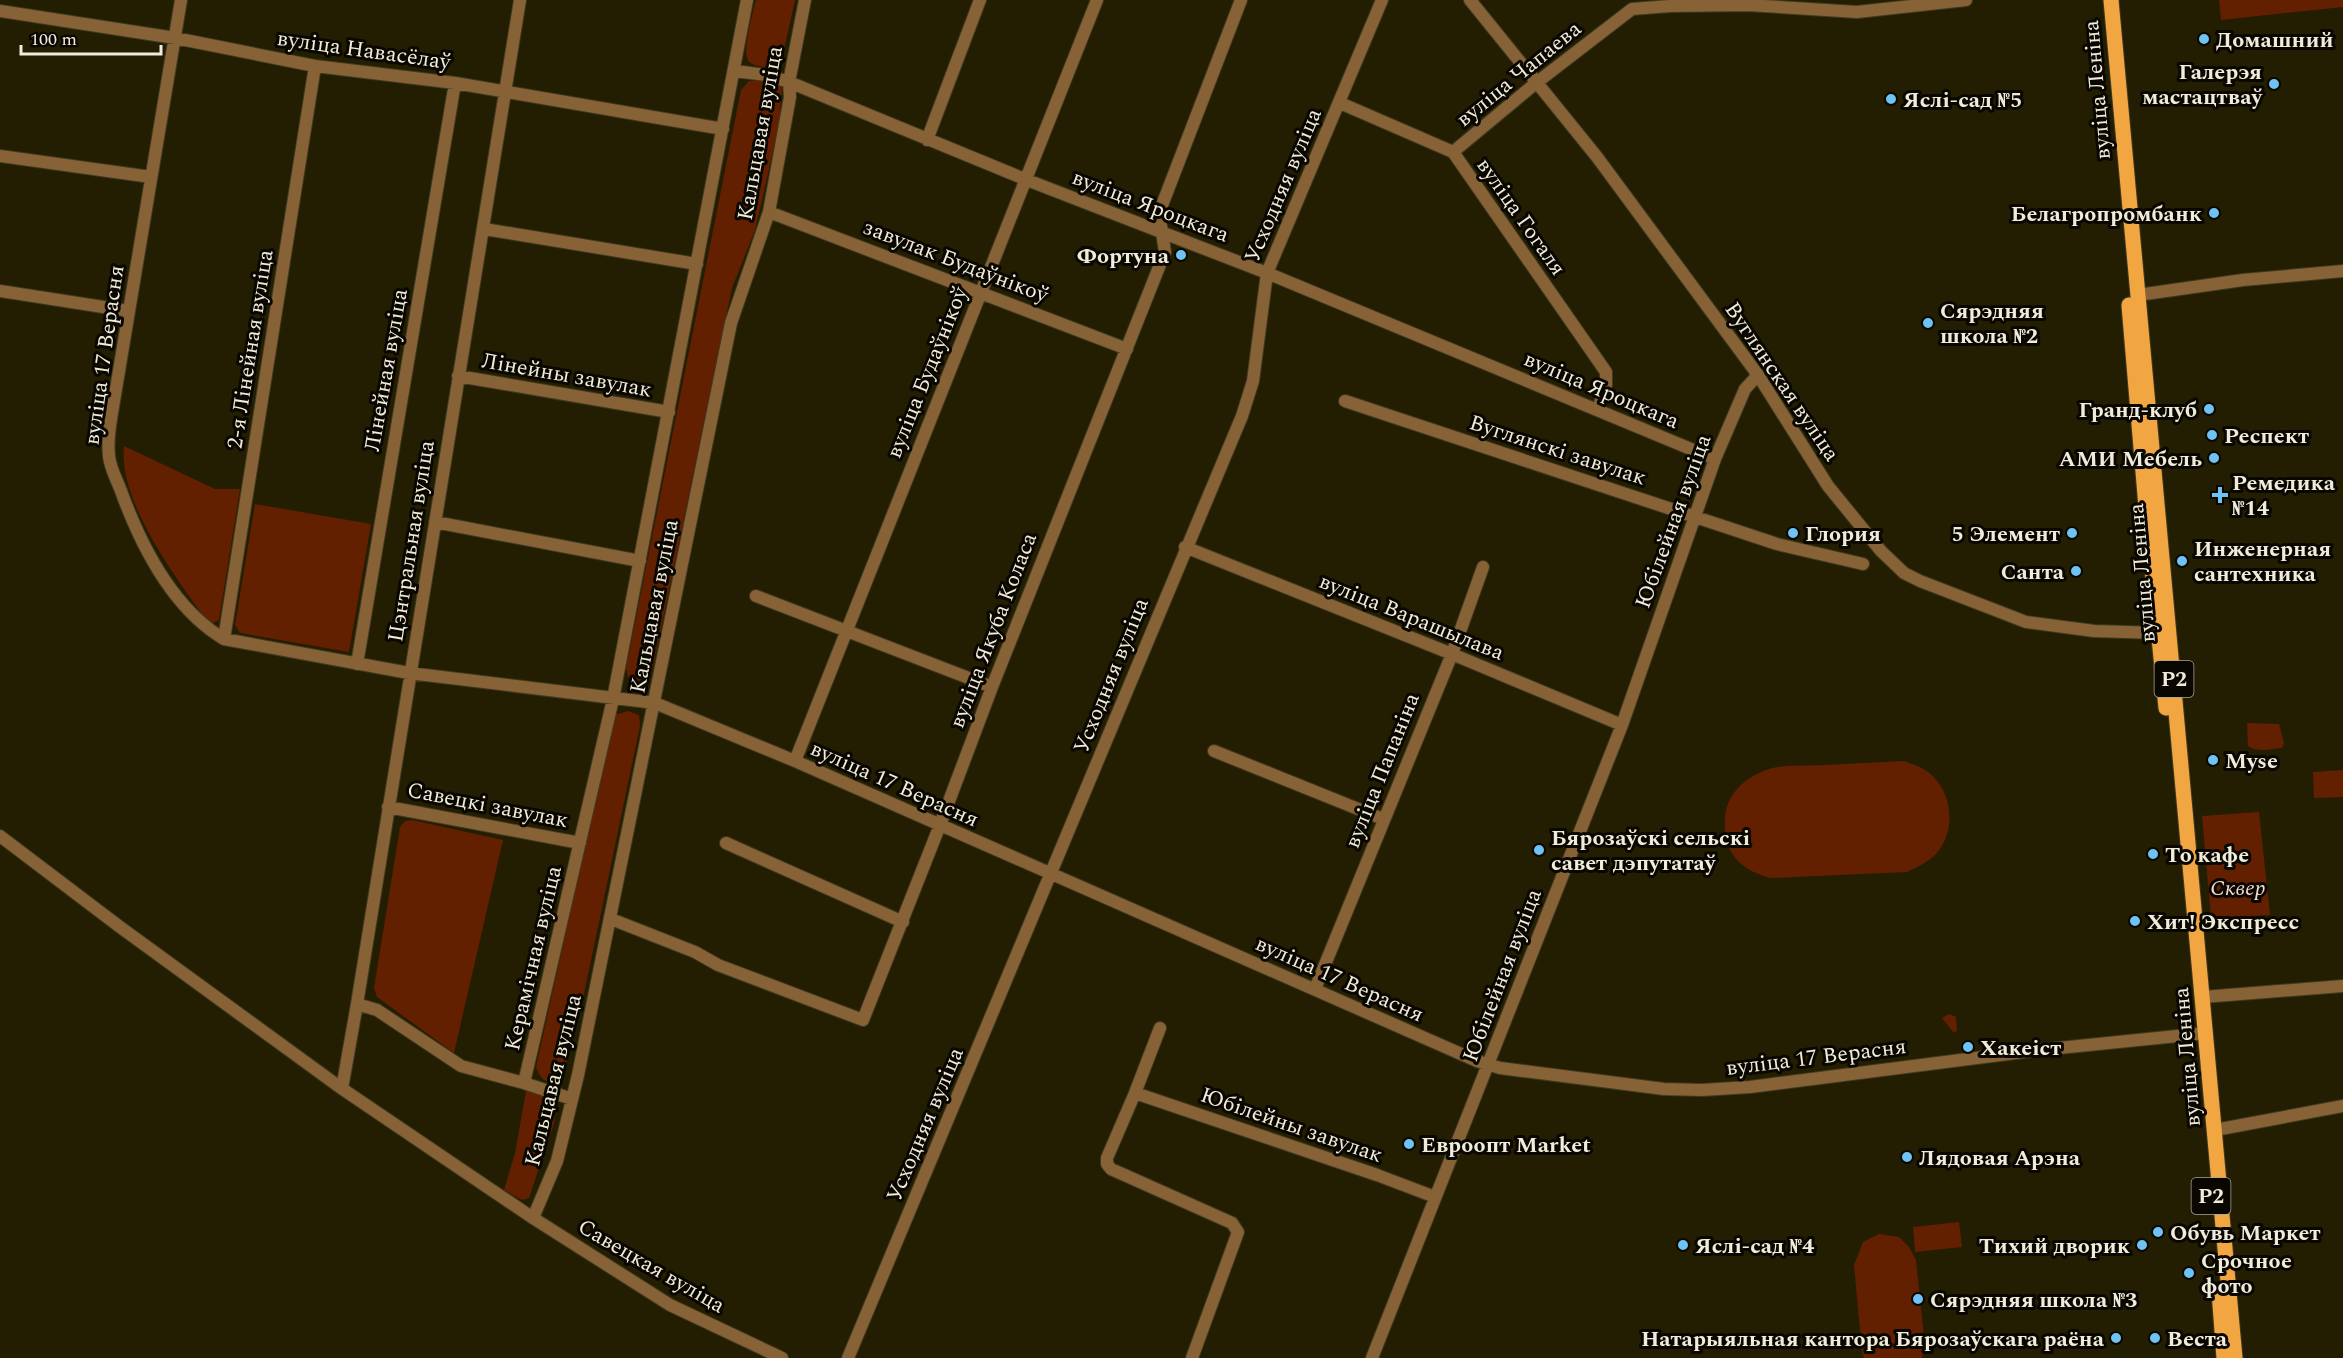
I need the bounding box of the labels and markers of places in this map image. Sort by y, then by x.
place label: Домашний [2216,24,2333,57]
marker: Домашний [2197,32,2211,46]
place label: Галерэя мастацтваў [2142,56,2264,114]
marker: Галерэя мастацтваў [2267,77,2281,91]
place label: Яслі-сад №5 [1903,84,2022,117]
marker: Яслі-сад №5 [1884,92,1898,106]
place label: Белагропромбанк [2011,198,2203,231]
marker: Белагропромбанк [2207,206,2221,220]
place label: Фортуна [1077,240,1170,273]
marker: Фортуна [1174,248,1188,262]
place label: Сярэдняя школа №2 [1940,295,2044,353]
marker: Сярэдняя школа №2 [1921,316,1935,330]
place label: Гранд-клуб [2078,394,2197,427]
marker: Гранд-клуб [2202,402,2216,416]
place label: Респект [2224,420,2309,453]
marker: Респект [2205,428,2219,442]
place label: АМИ Мебель [2059,443,2202,476]
marker: АМИ Мебель [2207,451,2221,465]
place label: Ремедика №14 [2232,467,2336,525]
marker: Ремедика №14 [2213,488,2227,502]
place label: Глория [1805,518,1881,551]
place label: 5 Элемент [1951,518,2060,551]
marker: Глория [1786,526,1800,540]
marker: 5 Элемент [2065,526,2079,540]
place label: Инженерная сантехника [2194,533,2331,591]
marker: Инженерная сантехника [2175,554,2189,568]
place label: Санта [2001,556,2065,589]
marker: Санта [2069,564,2083,578]
place label: Myse [2225,745,2278,778]
marker: Myse [2206,753,2220,767]
place label: Бярозаўскі сельскі савет дэпутатаў [1551,822,1750,880]
place label: То кафе [2165,839,2249,872]
marker: Бярозаўскі сельскі савет дэпутатаў [1532,843,1546,857]
marker: То кафе [2146,847,2160,861]
place label: Хит! Экспресс [2147,906,2299,939]
marker: Хит! Экспресс [2128,914,2142,928]
place label: Хакеіст [1980,1032,2061,1065]
marker: Хакеіст [1961,1040,1975,1054]
place label: Евроопт Market [1421,1129,1591,1162]
marker: Евроопт Market [1402,1137,1416,1151]
place label: Лядовая Арэна [1919,1142,2081,1175]
marker: Лядовая Арэна [1900,1150,1914,1164]
place label: Обувь Маркет [2170,1217,2321,1250]
marker: Обувь Маркет [2151,1225,2165,1239]
place label: Яслі-сад №4 [1695,1230,1815,1263]
place label: Тихий дворик [1979,1230,2131,1263]
marker: Яслі-сад №4 [1676,1238,1690,1252]
marker: Тихий дворик [2135,1238,2149,1252]
place label: Срочное фото [2201,1245,2292,1303]
marker: Срочное фото [2182,1266,2196,1280]
place label: Сярэдняя школа №3 [1930,1284,2137,1317]
marker: Сярэдняя школа №3 [1911,1292,1925,1306]
place label: Натарыяльная кантора Бярозаўскага раёна [1641,1323,2105,1356]
place label: Веста [2167,1323,2228,1356]
marker: Натарыяльная кантора Бярозаўскага раёна [2109,1331,2123,1345]
marker: Веста [2148,1331,2162,1345]

